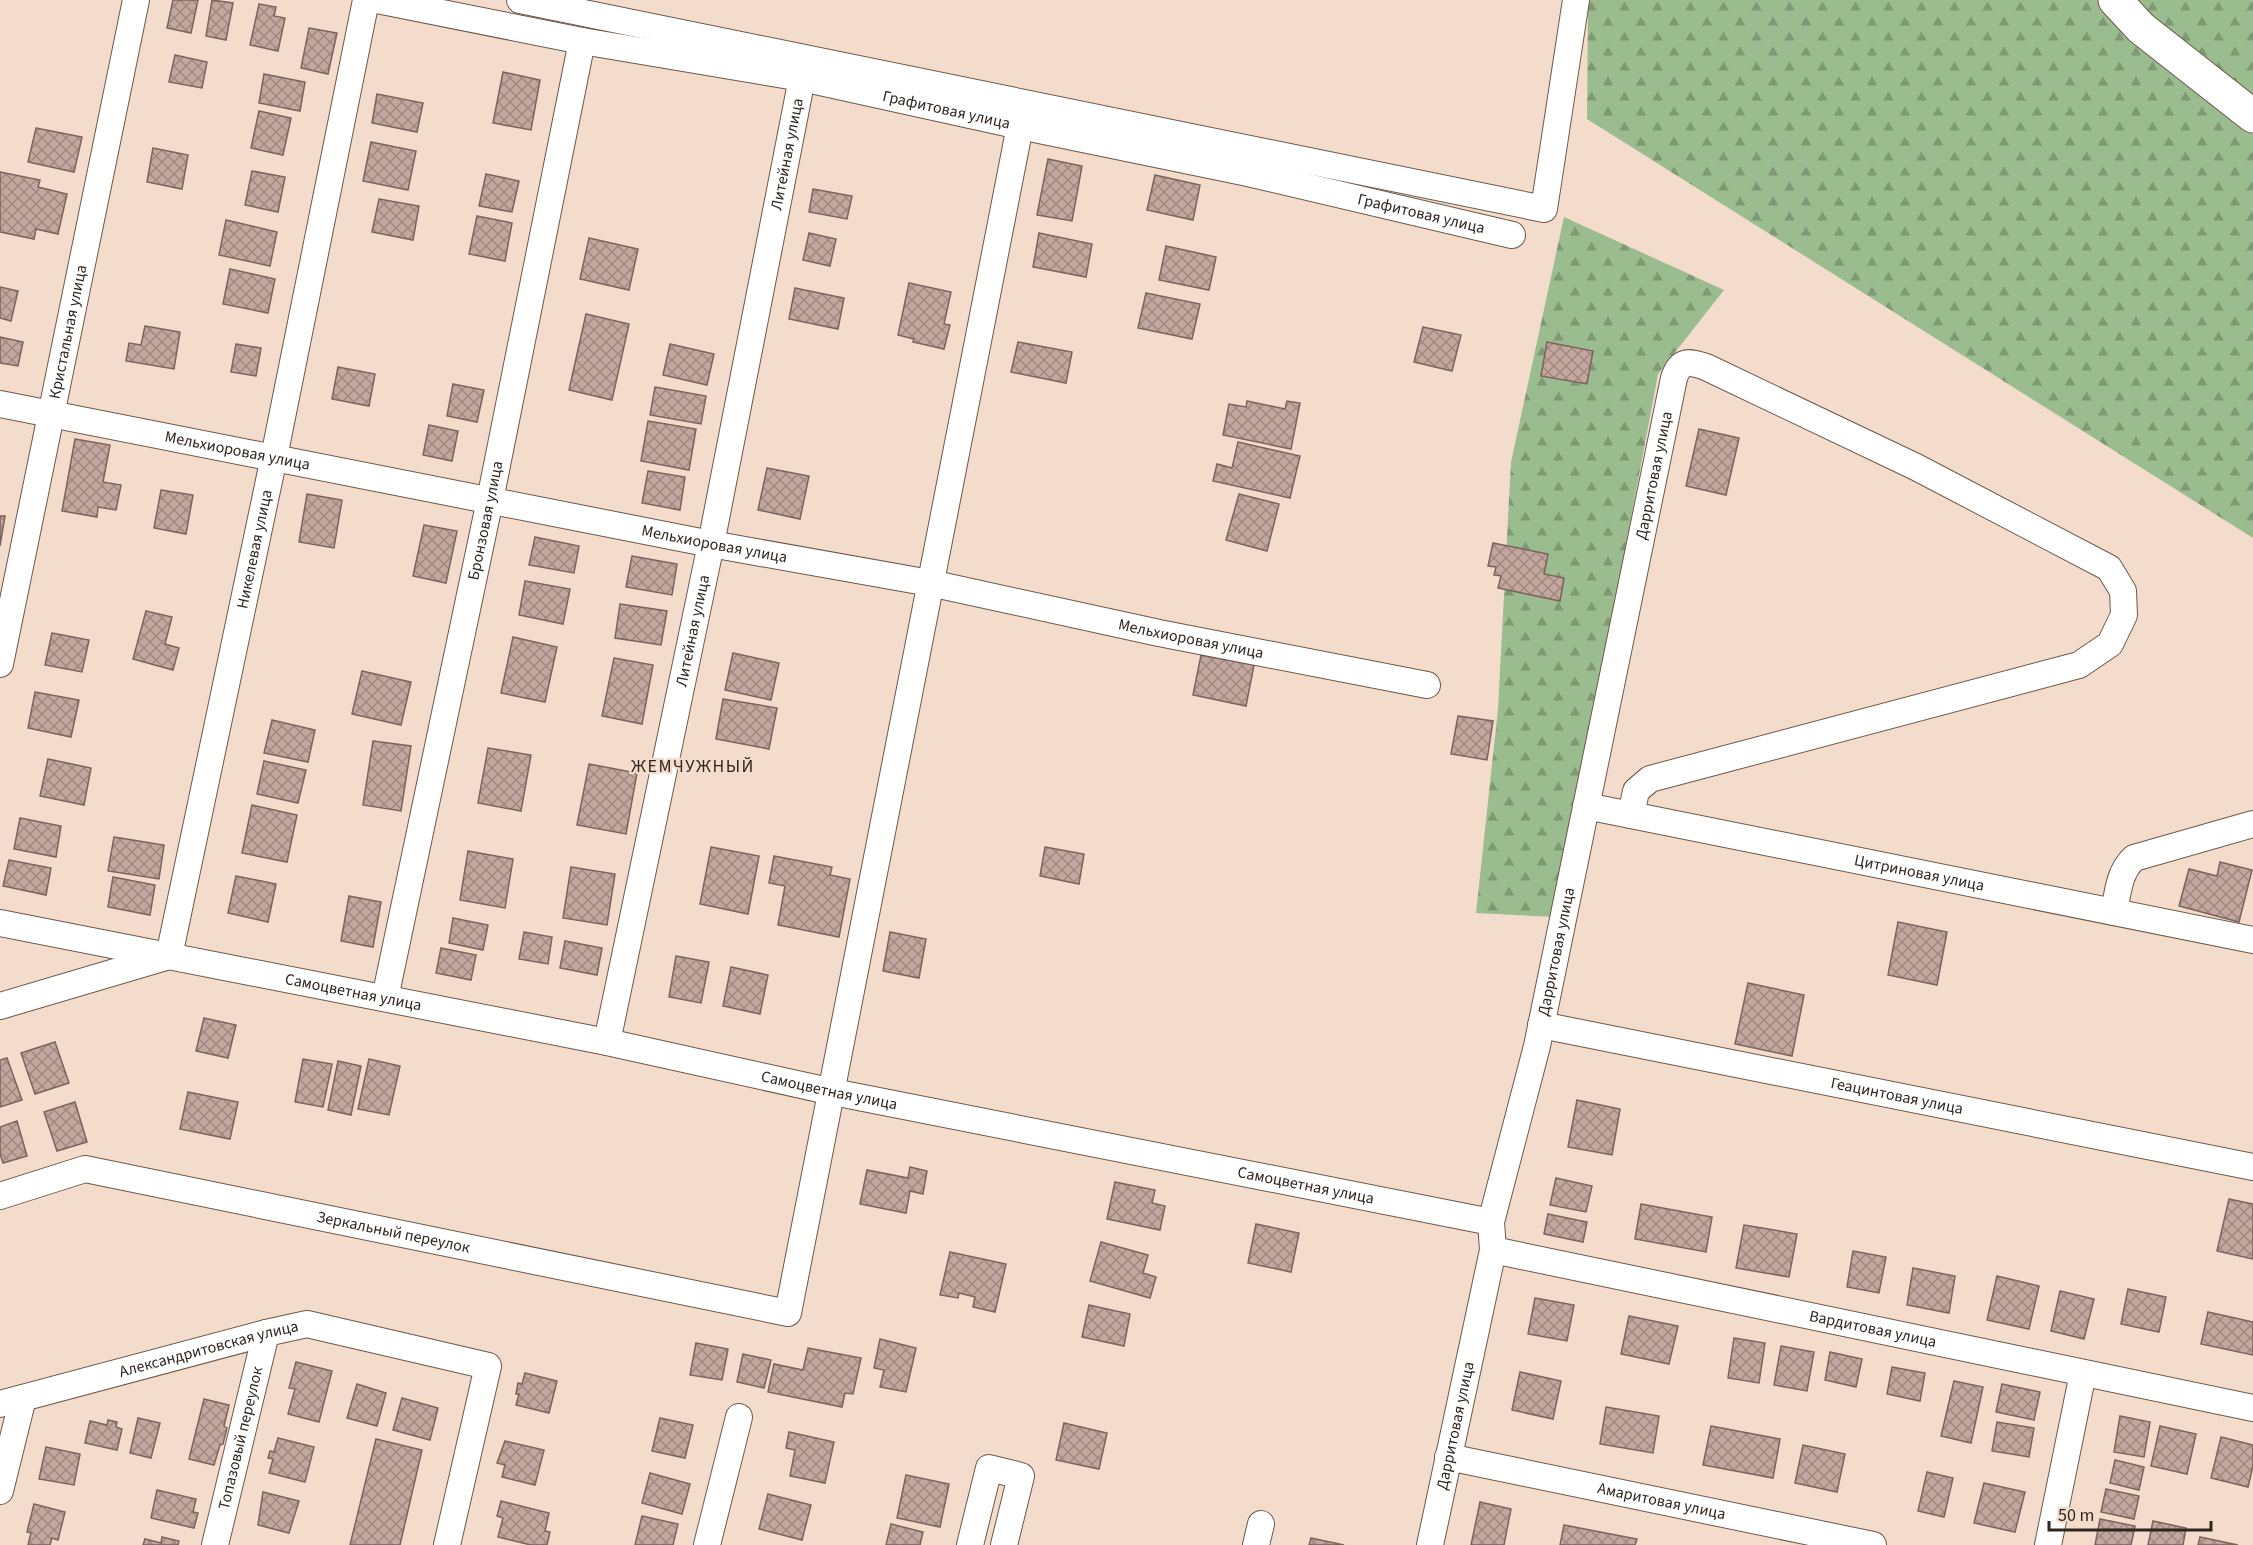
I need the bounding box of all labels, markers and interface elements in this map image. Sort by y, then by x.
street label: Графитовая улица [881,85,1012,135]
street label: Литейная улица [765,96,809,212]
street label: Графитовая улица [1355,188,1487,239]
street label: Кристальная улица [44,263,92,401]
street label: Дарритовая улица [1630,409,1678,542]
street label: Мельхиоровая улица [163,426,312,476]
street label: Бронзовая улица [462,459,509,582]
street label: Никелевая улица [231,488,278,611]
street label: Мельхиоровая улица [640,520,789,568]
street label: Литейная улица [670,573,715,689]
street label: Мельхиоровая улица [1116,613,1266,664]
district label: ЖЕМЧУЖНЫЙ [631,754,755,779]
street label: Цитриновая улица [1852,849,1986,897]
street label: Дарритовая улица [1532,885,1580,1018]
street label: Самоцветная улица [283,968,423,1016]
street label: Самоцветная улица [759,1065,899,1115]
street label: Геацинтовая улица [1829,1072,1965,1120]
street label: Самоцветная улица [1236,1161,1376,1210]
street label: Зеркальный переулок [315,1206,472,1259]
street label: Вардитовая улица [1807,1305,1938,1353]
street label: Александритовская улица [117,1315,301,1383]
street label: Дарритовая улица [1431,1359,1480,1492]
street label: Топазовый переулок [213,1364,269,1512]
street label: Амаритовая улица [1595,1477,1728,1525]
scale bar [2049,1494,2211,1532]
text: 50 m [2058,1503,2094,1528]

